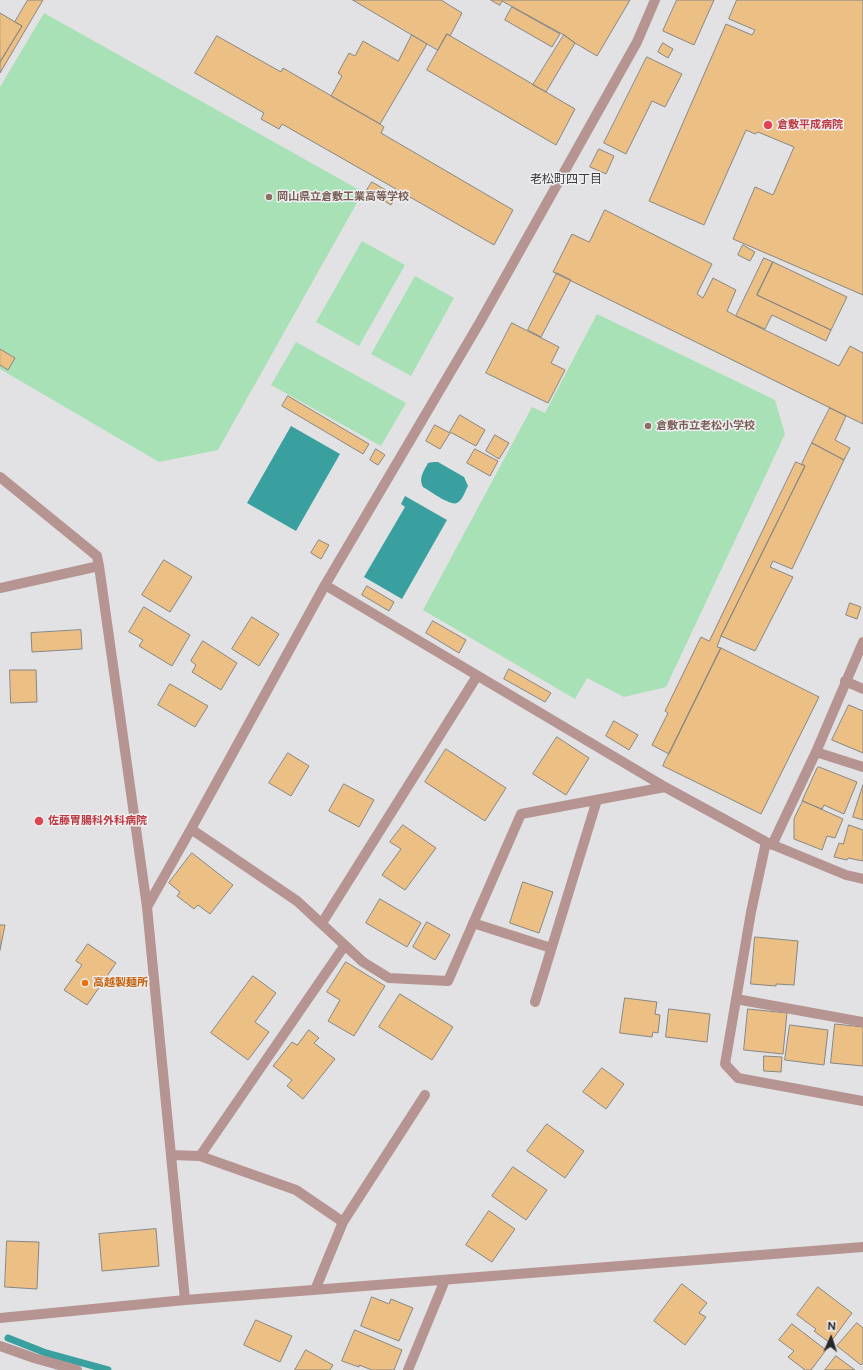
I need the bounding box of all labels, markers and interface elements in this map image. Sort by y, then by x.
place label: 倉敷平成病院 [777,118,843,132]
marker: 倉敷平成病院 [762,119,774,131]
district label: 老松町四丁目 [530,172,602,186]
place label: 岡山県立倉敷工業高等学校 [277,190,409,204]
marker: 岡山県立倉敷工業高等学校 [264,192,274,202]
place label: 倉敷市立老松小学校 [656,419,755,433]
marker: 倉敷市立老松小学校 [643,421,653,431]
place label: 佐藤胃腸科外科病院 [48,814,147,828]
marker: 佐藤胃腸科外科病院 [33,815,45,827]
place label: 高越製麺所 [93,976,148,990]
marker: 高越製麺所 [80,978,90,988]
north arrow [811,1318,851,1358]
text: N [827,1320,836,1332]

